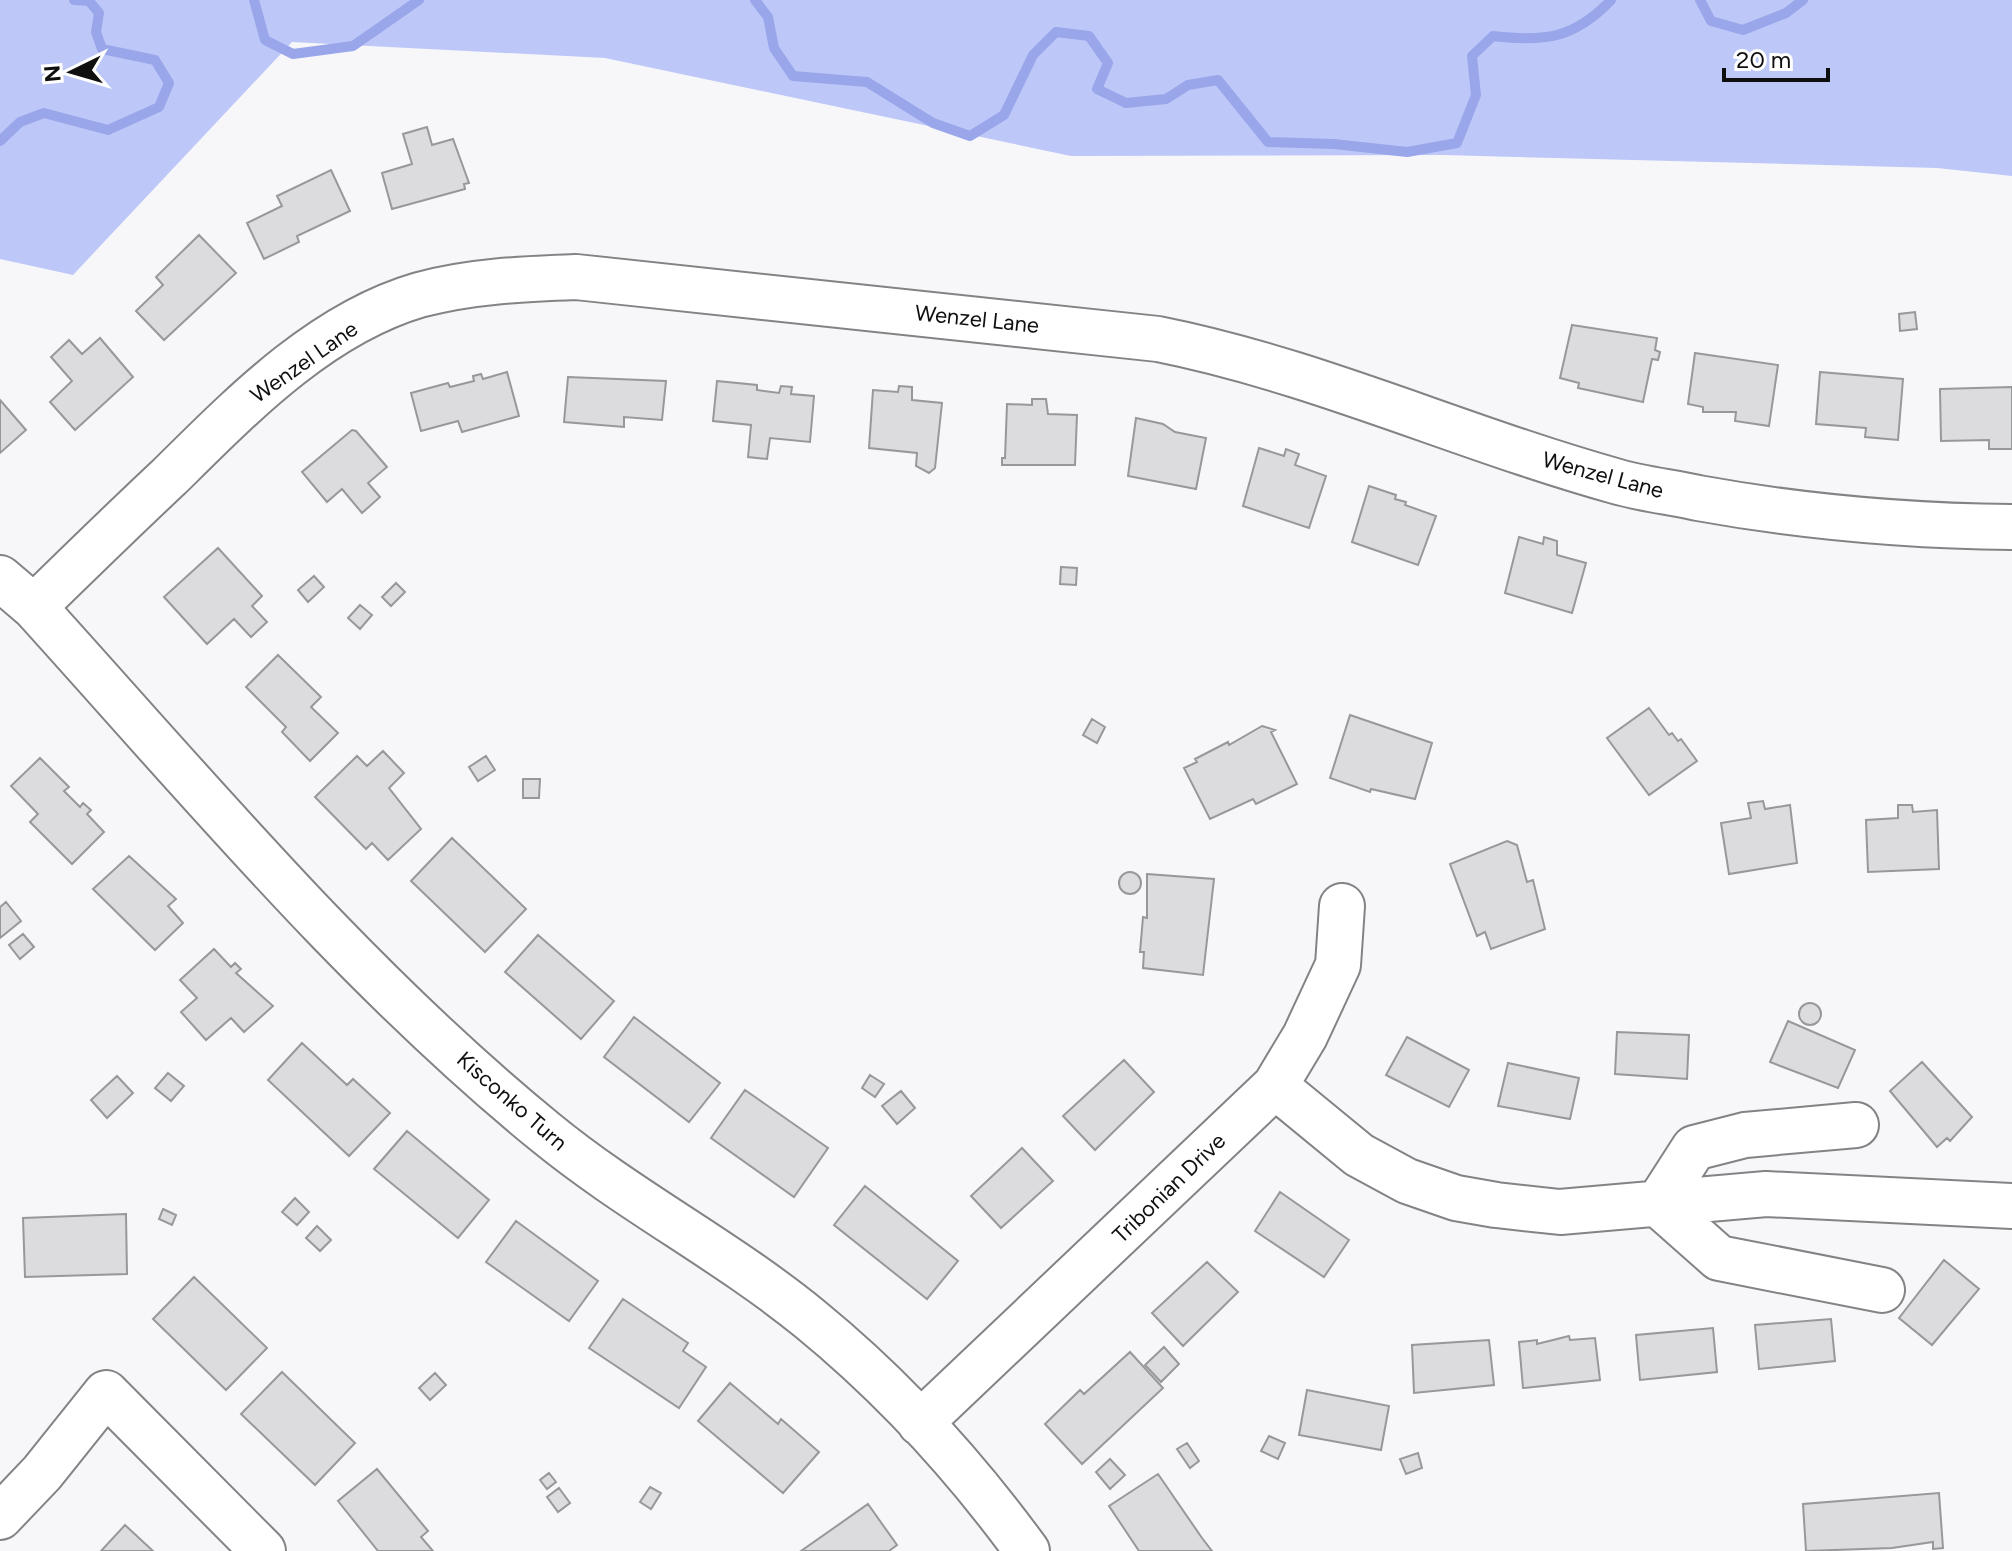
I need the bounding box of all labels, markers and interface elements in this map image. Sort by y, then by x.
north arrow [32,32,112,112]
scale bar [1724,32,1828,82]
text: 20 m [1736,45,1791,74]
text: N [38,64,67,83]
street label: Wenzel Lane [914,299,1040,339]
street label: Wenzel Lane [245,315,363,409]
street label: Wenzel Lane [1539,446,1667,504]
street label: Kisconko Turn [451,1046,573,1156]
street label: Tribonian Drive [1107,1127,1231,1249]

